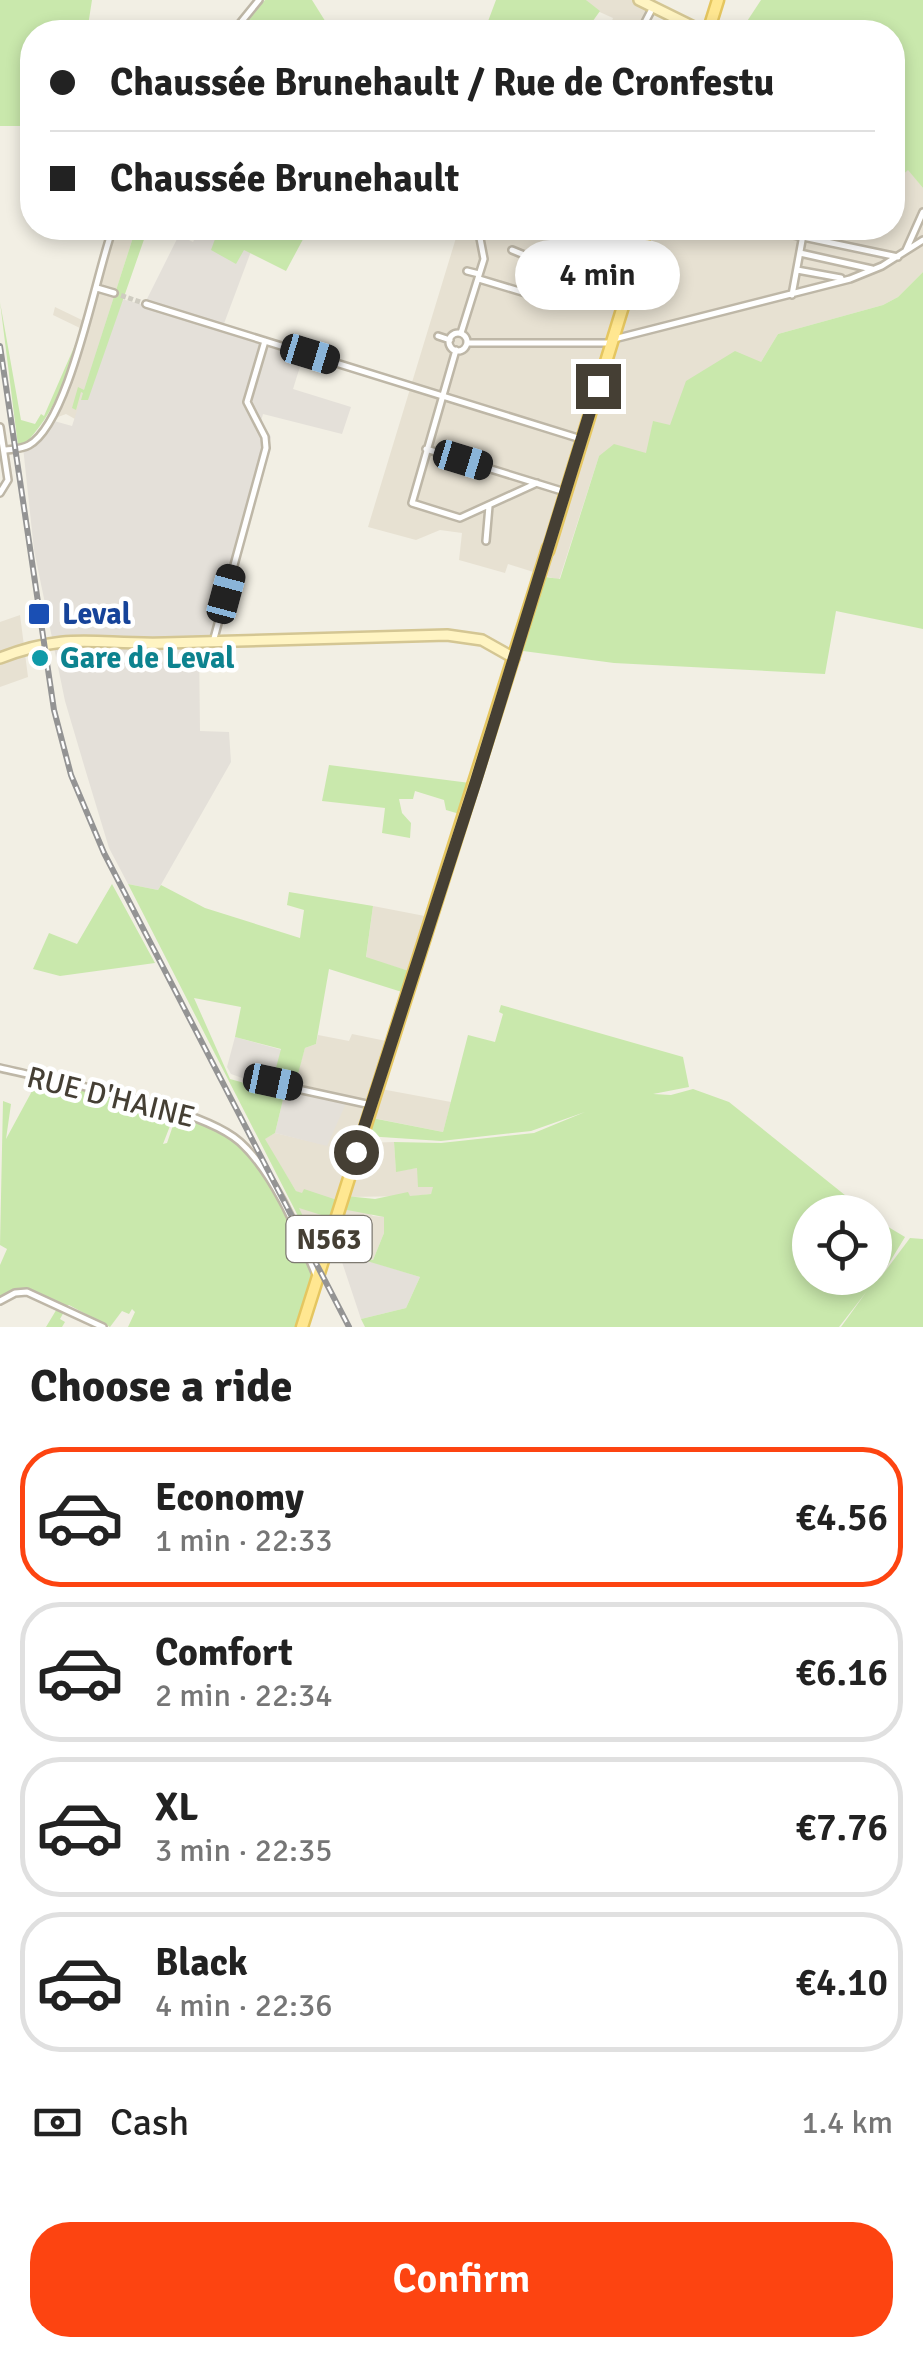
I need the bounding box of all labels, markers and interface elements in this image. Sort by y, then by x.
text: Chaussée Brunehault / Rue de Cronfestu [110,59,774,106]
text: Chaussée Brunehault [110,155,459,202]
callout: 4 min [516,241,680,311]
text: 4 min [559,255,636,294]
car [277,331,343,377]
route end [576,364,621,409]
car [430,437,496,483]
car [204,561,248,627]
place label: Leval [62,596,131,633]
marker: Leval [26,601,52,627]
place label: Gare de Leval [60,640,235,677]
marker: Gare de Leval [29,647,51,669]
street label: RUE D'HAINE [23,1059,199,1136]
car [241,1061,305,1103]
route start [334,1130,379,1175]
map controls [792,1195,892,1295]
button: locate [792,1195,892,1295]
road number: N563 [286,1216,372,1262]
text: Choose a ride [30,1359,293,1414]
icon: car [35,1472,125,1562]
text: Economy [155,1474,304,1521]
text: €4.56 [795,1494,888,1541]
text: 1 min · 22:33 [155,1521,333,1560]
icon: car [35,1627,125,1717]
text: Comfort [155,1629,293,1676]
text: €6.16 [795,1649,888,1696]
text: 2 min · 22:34 [155,1676,333,1715]
icon: car [35,1782,125,1872]
text: XL [155,1784,198,1831]
text: €7.76 [795,1804,888,1851]
text: 3 min · 22:35 [155,1831,333,1870]
icon: car [35,1937,125,2027]
text: Black [155,1939,248,1986]
text: €4.10 [795,1959,888,2006]
text: 4 min · 22:36 [155,1986,333,2025]
icon: cash [30,2095,85,2150]
text: Cash [110,2099,189,2146]
text: 1.4 km [801,2103,893,2142]
button: Confirm [30,2222,893,2337]

